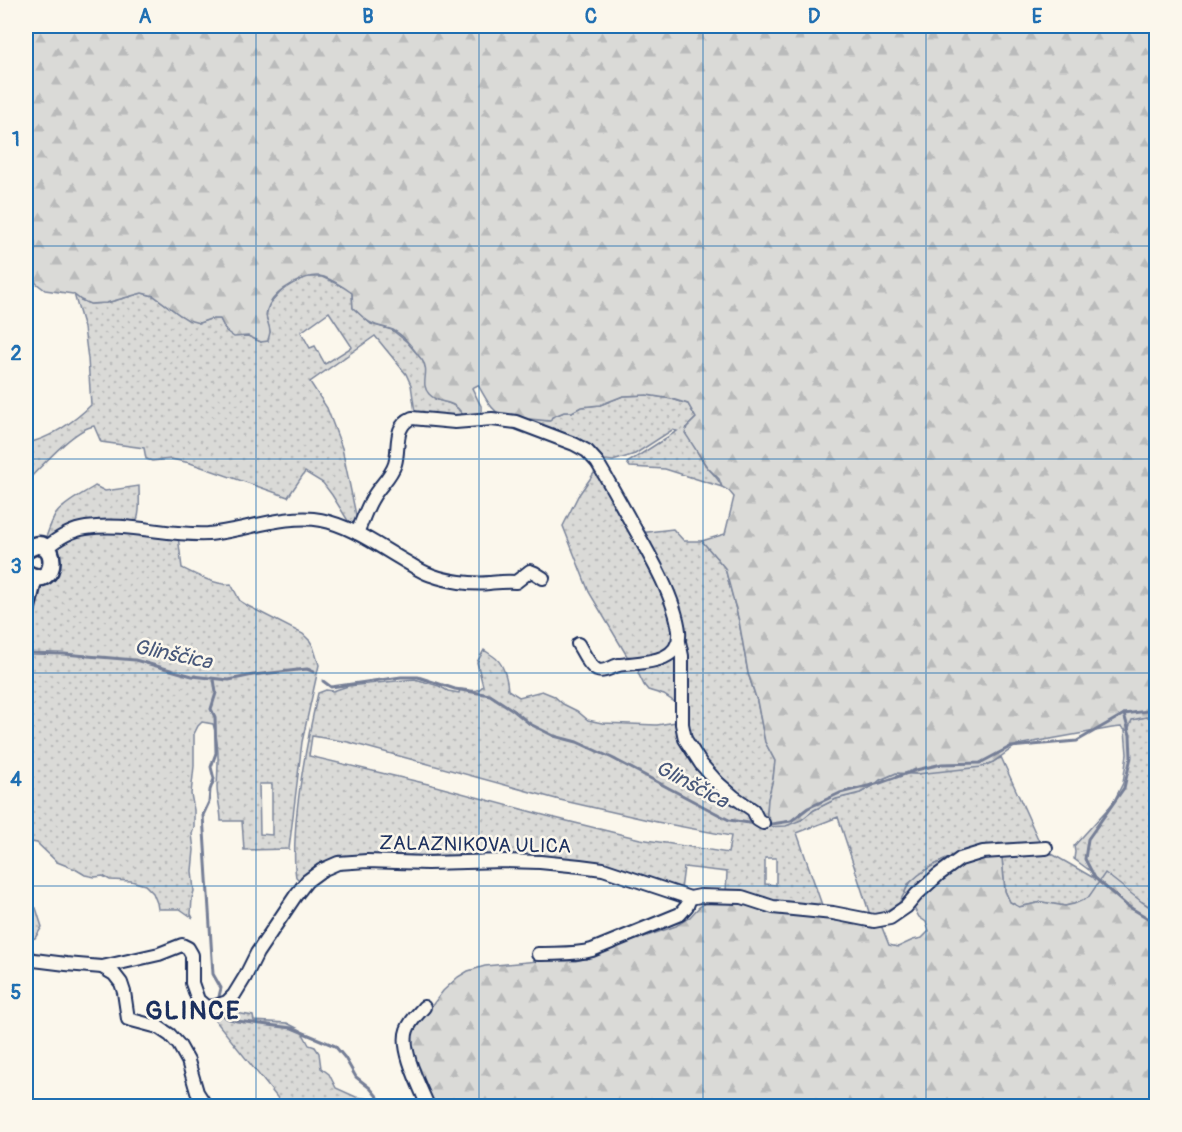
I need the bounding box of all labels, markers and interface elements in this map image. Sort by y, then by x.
text: A [139,4,152,29]
text: B [362,4,374,29]
text: C [585,4,597,29]
text: D [808,4,821,29]
text: E [1032,4,1043,29]
text: 1 [12,127,20,152]
text: 2 [10,341,22,366]
text: 3 [10,554,22,579]
water label: Glinščica [132,633,215,676]
water label: Glinščica [651,754,734,815]
text: 4 [10,767,22,792]
street label: ZALAZNIKOVA ULICA [379,830,571,859]
text: 5 [11,980,22,1005]
district label: GLINCE [145,995,241,1027]

